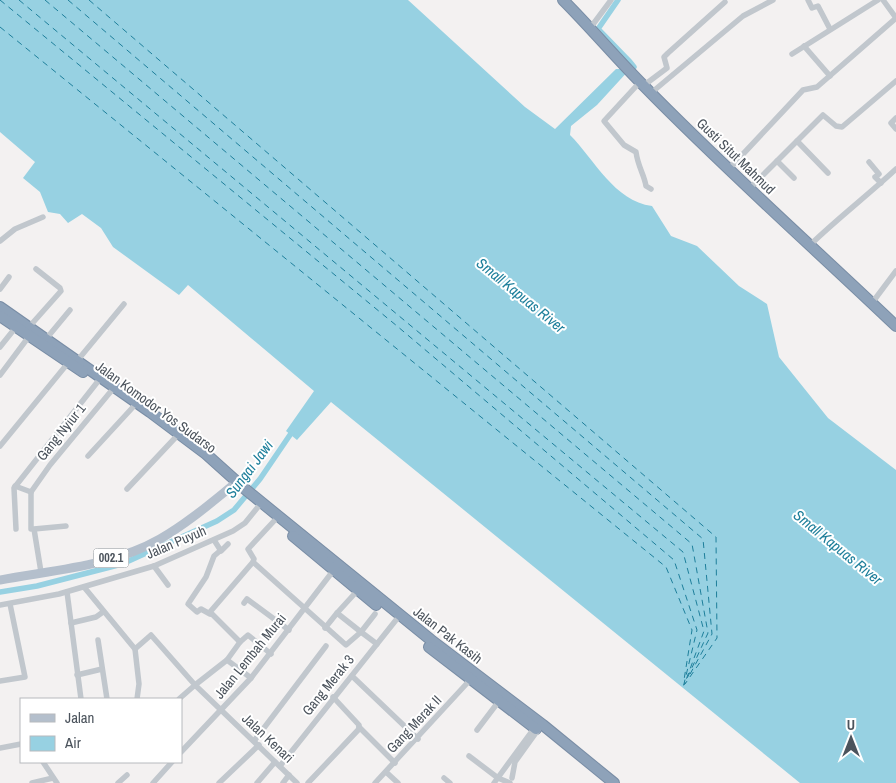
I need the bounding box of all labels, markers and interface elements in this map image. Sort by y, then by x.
street label: Gusti Situt Mahmud [693,114,779,198]
water label: Small Kapuas River [472,253,571,338]
street label: Jalan Komodor Yos Sudarso [92,357,220,457]
street label: Gang Nyiur 1 [33,399,90,464]
water label: Sungai Jawi [220,435,278,502]
water label: Small Kapuas River [789,505,888,590]
street label: Jalan Puyuh [143,521,209,563]
road number: 002.1 [94,548,128,568]
street label: Jalan Pak Kasih [410,602,486,668]
street label: Jalan Lembah Murai [210,610,290,702]
street label: Gang Merak 3 [298,651,358,719]
street label: Gang Merak II [383,691,445,757]
legend [20,698,182,763]
text: Jalan [65,707,94,728]
street label: Jalan Kenari [238,709,298,767]
north arrow [826,713,876,763]
text: U [847,716,855,734]
text: Air [64,732,81,753]

